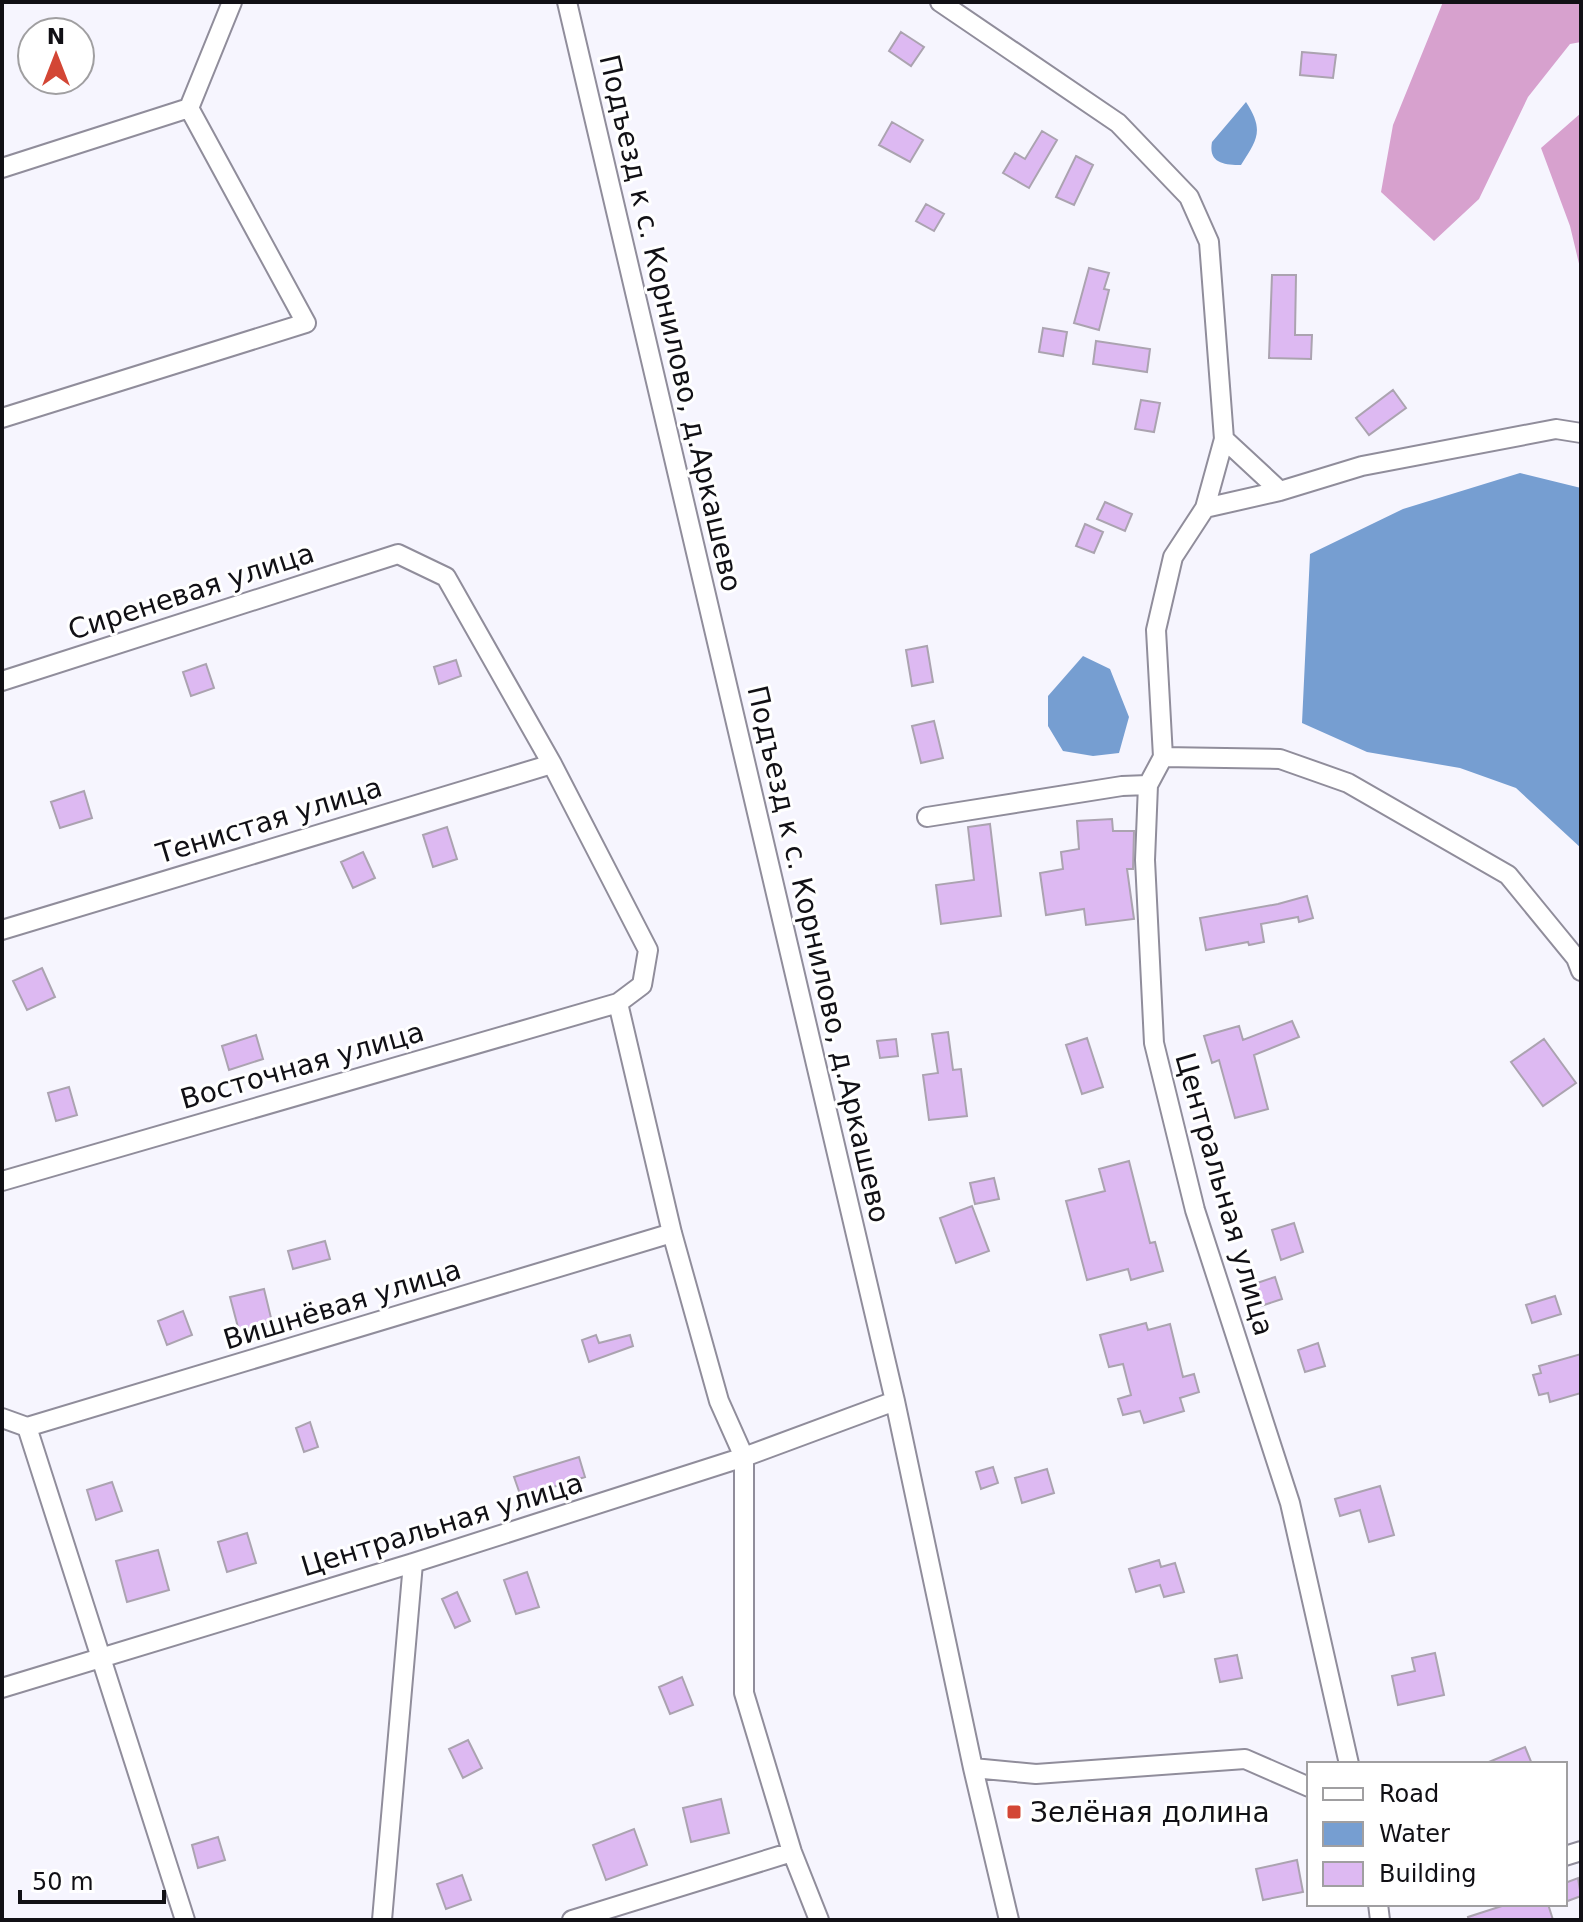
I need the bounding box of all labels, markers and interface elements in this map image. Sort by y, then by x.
north arrow [16,16,96,96]
text: N [47,24,65,49]
street label: Подъезд к с. Корнилово, д.Аркашево [593,51,748,595]
street label: Сиреневая улица [64,536,318,647]
street label: Подъезд к с. Корнилово, д.Аркашево [741,682,896,1226]
street label: Тенистая улица [151,770,386,871]
street label: Восточная улица [177,1015,428,1116]
street label: Центральная улица [1168,1049,1281,1340]
street label: Вишнёвая улица [219,1253,465,1356]
street label: Центральная улица [297,1466,587,1583]
legend [1307,1762,1567,1906]
text: Road [1379,1780,1439,1808]
place label: Зелёная долина [1030,1796,1270,1829]
marker: Зелёная долина [1005,1803,1023,1821]
text: Water [1379,1820,1450,1848]
scale bar [20,1854,164,1904]
text: Building [1379,1860,1476,1888]
text: 50 m [32,1868,94,1896]

